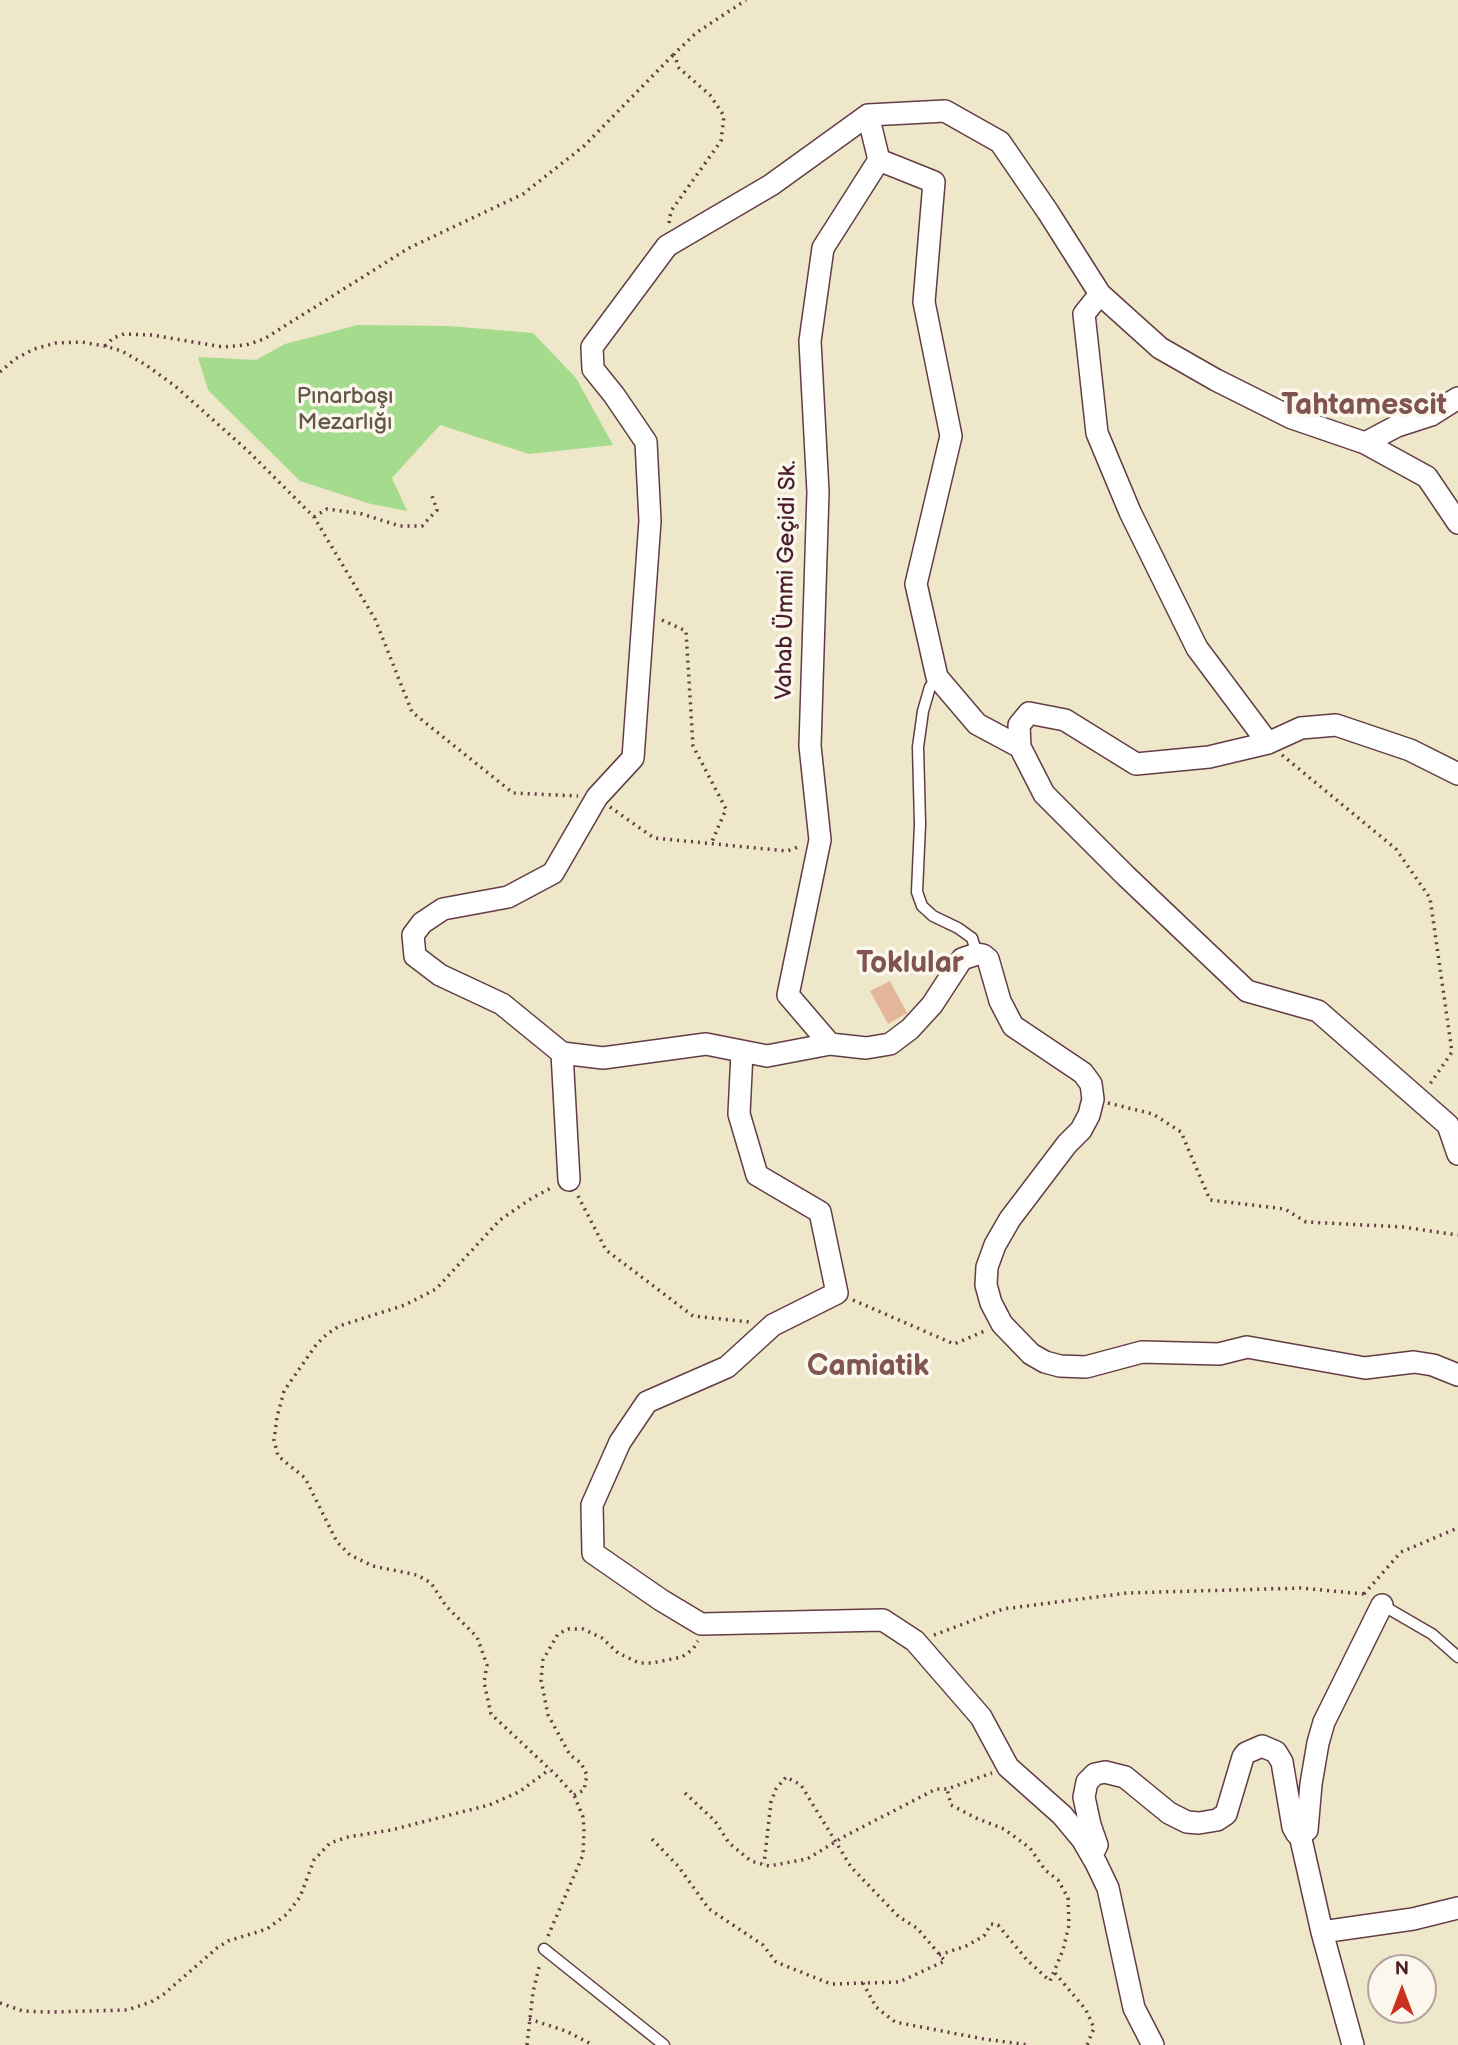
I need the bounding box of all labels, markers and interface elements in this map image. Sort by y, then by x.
park label: Pınarbaşı Mezarlığı [296,383,394,437]
district label: Tahtamescit [1281,388,1447,424]
street label: Vahab Ümmi Geçidi Sk. [771,460,803,700]
district label: Toklular [856,946,964,982]
district label: Camiatik [807,1349,929,1385]
north arrow [1367,1954,1437,2024]
text: N [1395,1958,1409,1981]

